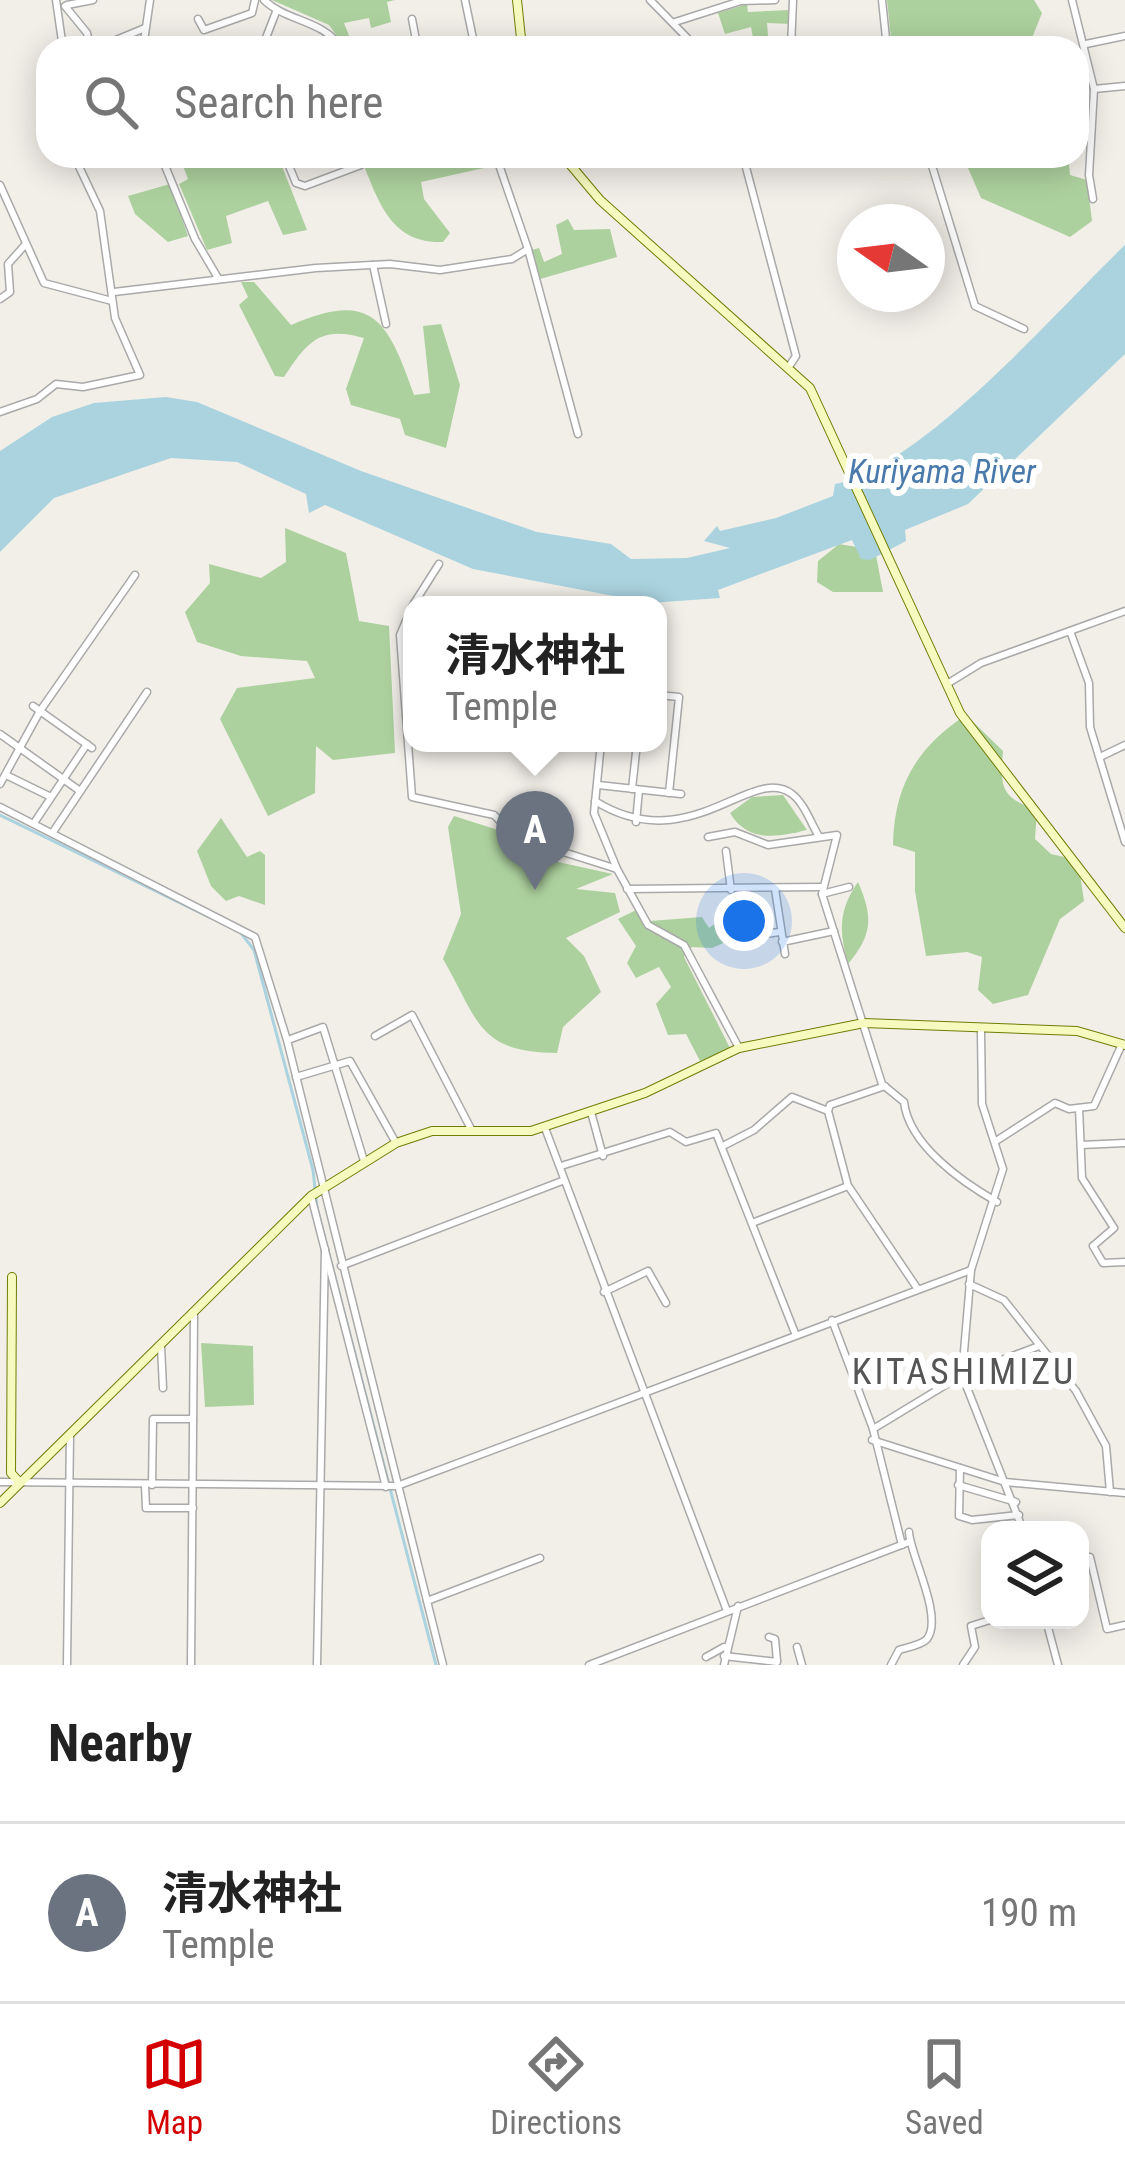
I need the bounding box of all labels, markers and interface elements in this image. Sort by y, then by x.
search box [36,36,1089,168]
icon: search [78,69,144,135]
text: Search here [174,76,383,129]
north arrow [837,204,945,312]
water label: Kuriyama River [848,452,1037,491]
popup [403,596,667,752]
text: 清水神社 [445,629,625,682]
text: Temple [445,684,558,730]
pin: A [496,791,574,890]
your location [714,891,774,951]
district label: KITASHIMIZU [852,1351,1076,1393]
map controls [981,1521,1089,1629]
button: layers [981,1521,1089,1629]
text: Nearby [48,1714,192,1773]
text: 清水神社 [162,1867,342,1920]
text: A [75,1890,99,1936]
text: 190 m [981,1890,1077,1936]
text: Temple [162,1922,275,1968]
tab: Map [141,2031,207,2142]
tab: Directions [490,2031,622,2142]
tab: Saved [905,2031,984,2142]

